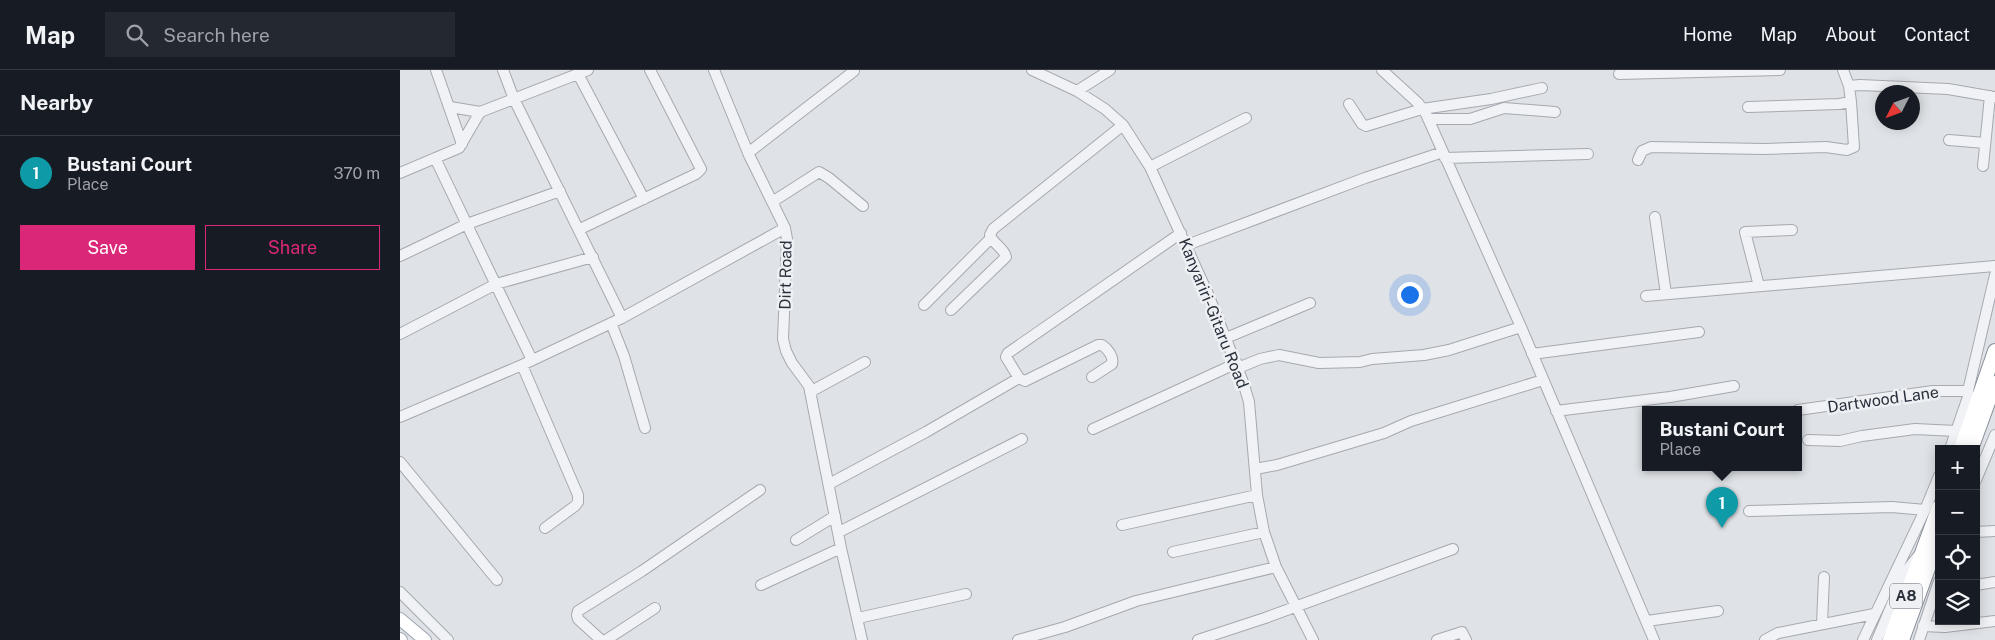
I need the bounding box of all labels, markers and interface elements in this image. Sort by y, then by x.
search box [105,12,455,57]
text: Map [25,21,75,49]
icon: search [123,21,151,49]
text: Search here [163,24,270,46]
text: Home [1683,24,1733,45]
text: Map [1761,24,1797,45]
text: About [1825,24,1876,45]
text: Contact [1904,24,1970,45]
north arrow [1875,85,1920,130]
text: Nearby [20,90,93,115]
text: Bustani Court [67,153,192,175]
text: 1 [33,164,39,183]
text: 370 m [333,164,380,183]
text: Place [67,175,109,194]
button: Save [20,225,195,270]
button: Share [205,225,380,270]
street label: Kanyariri-Gitaru Road [1175,235,1252,391]
street label: Dirt Road [775,240,796,310]
your location [1397,282,1423,308]
street label: Dartwood Lane [1826,382,1940,417]
popup [1642,406,1802,471]
text: Bustani Court [1659,418,1785,440]
text: Place [1659,440,1701,459]
map controls [1935,445,1980,625]
button: + [1935,445,1980,490]
pin: 1 [1706,487,1738,528]
button: − [1935,490,1980,535]
button: locate [1935,535,1980,580]
button: layers [1935,580,1980,625]
road number: A8 [1890,584,1922,608]

